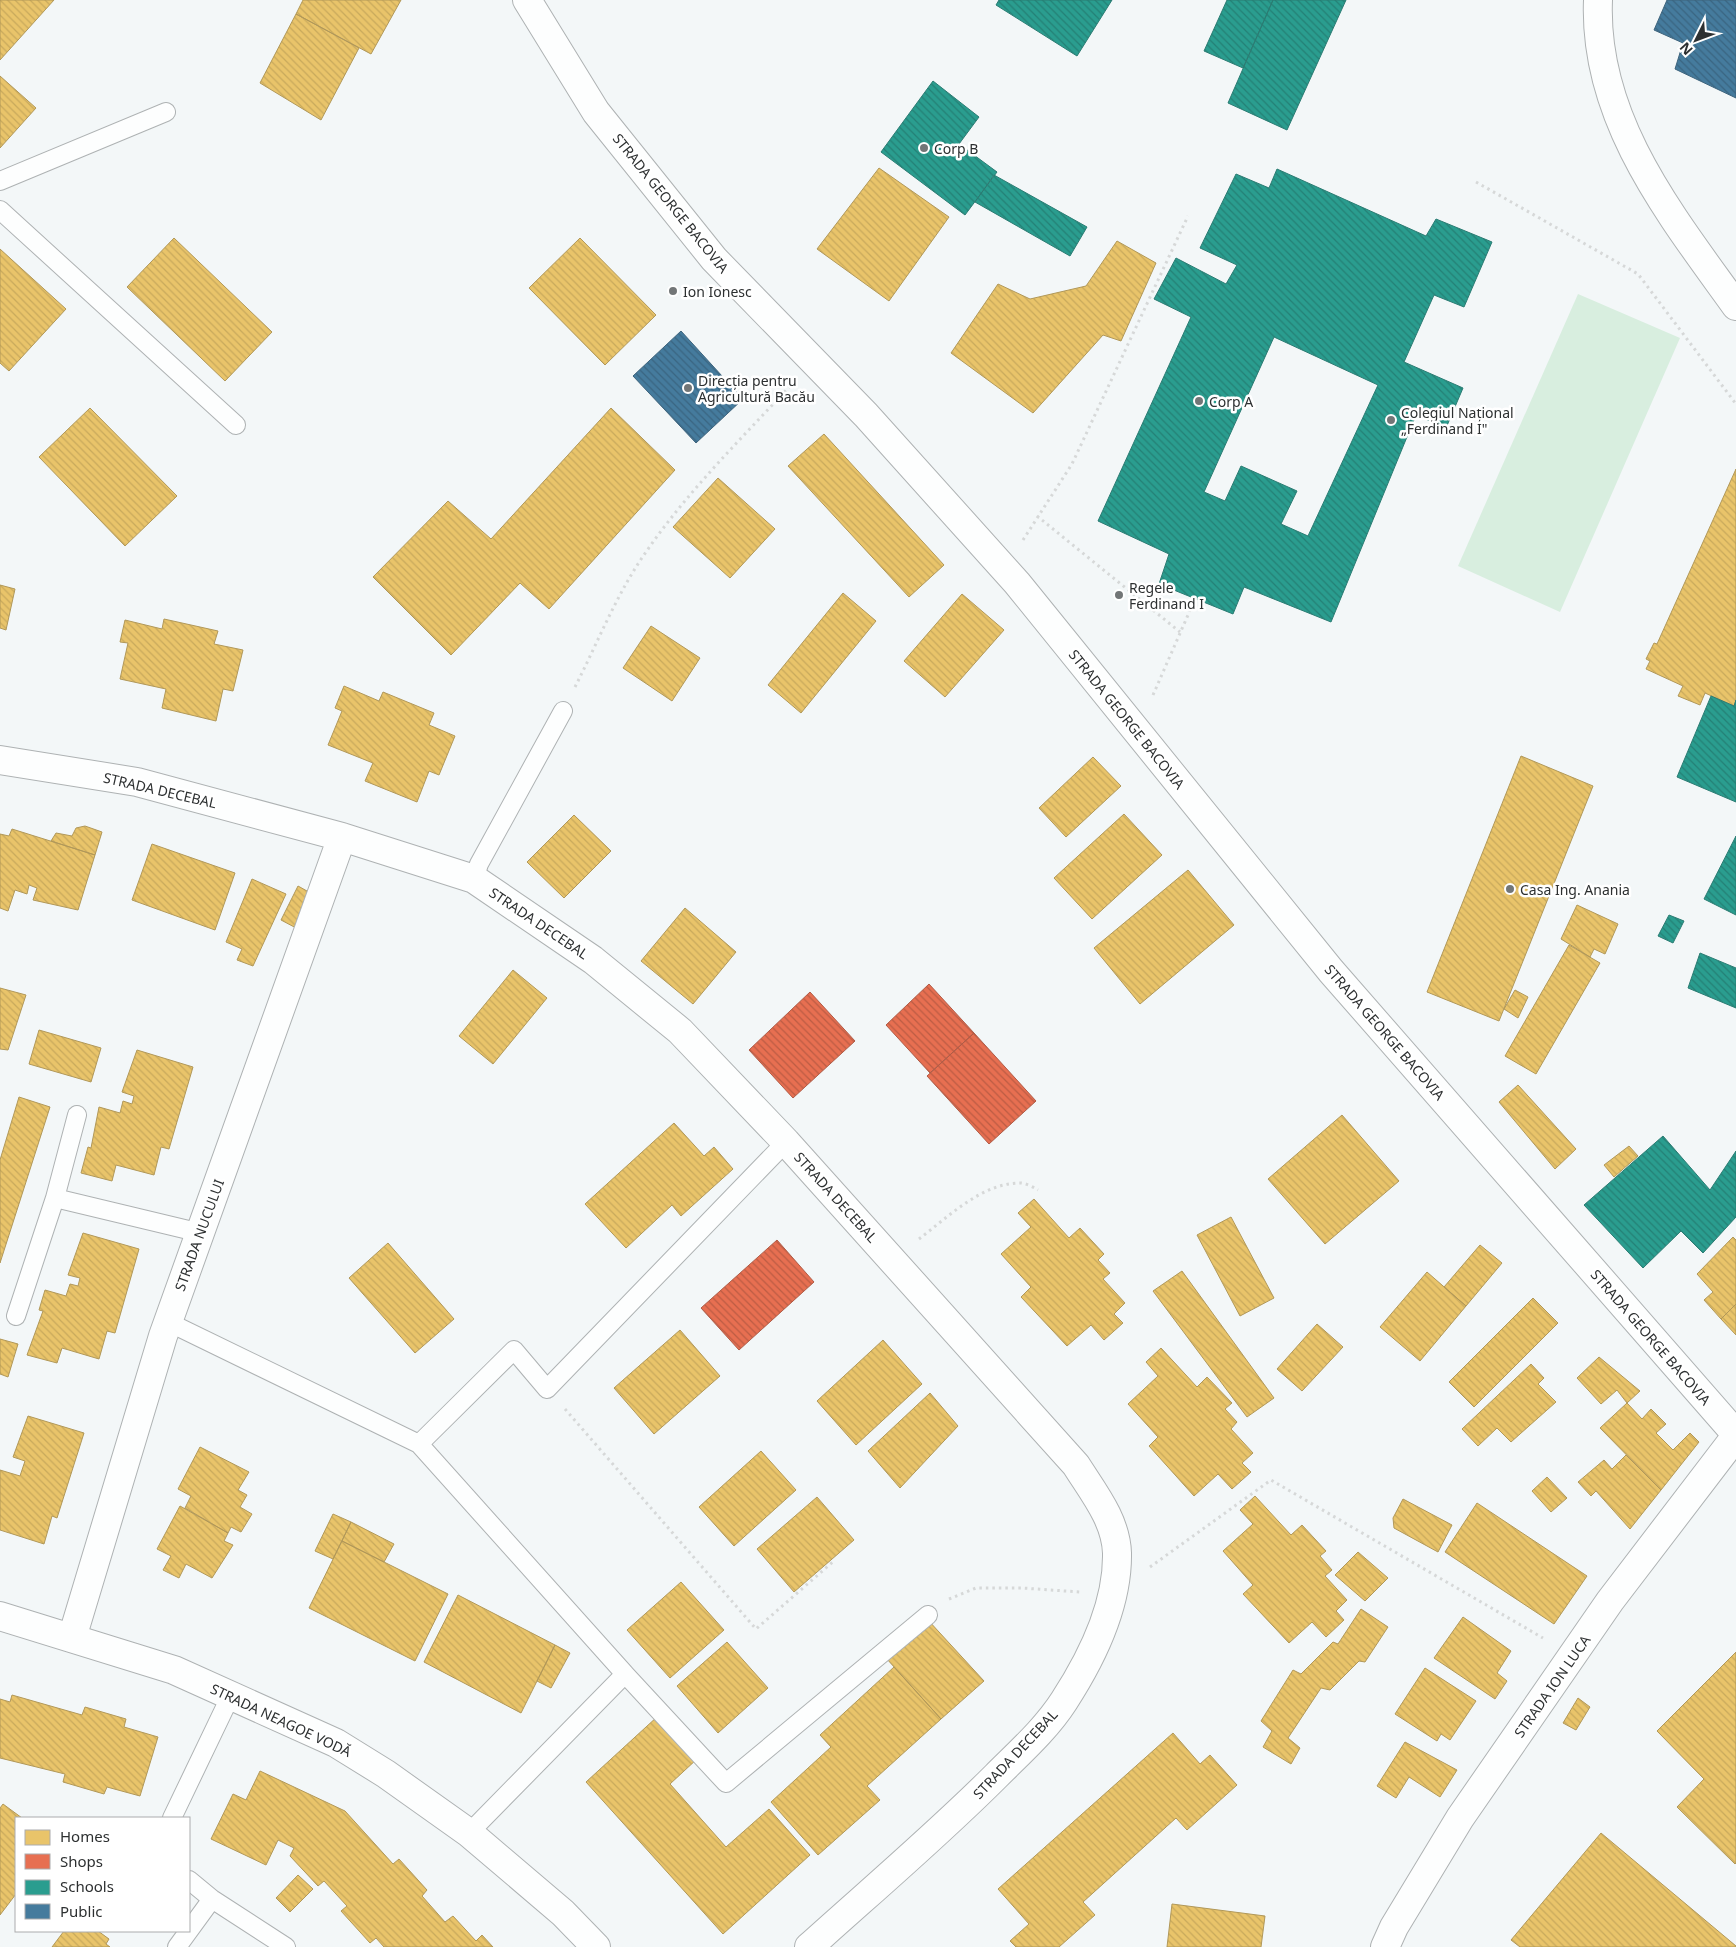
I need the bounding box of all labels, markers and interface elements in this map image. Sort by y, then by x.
north arrow [1671,15,1721,65]
text: N [1675,38,1697,60]
street label: STRADA GEORGE BACOVIA [609,129,733,277]
place label: Corp B [934,139,978,158]
marker: Corp B [918,142,930,154]
place label: Ion Ionesc [683,282,752,301]
marker: Ion Ionesc [667,285,679,297]
place label: Direcția pentru Agricultură Bacău [698,371,815,406]
marker: Direcția pentru Agricultură Bacău [682,382,694,394]
place label: Corp A [1209,392,1253,411]
marker: Corp A [1193,395,1205,407]
place label: Colegiul Național „Ferdinand I" [1401,403,1514,438]
marker: Colegiul Național „Ferdinand I" [1385,414,1397,426]
place label: Regele Ferdinand I [1129,578,1204,613]
marker: Regele Ferdinand I [1113,589,1125,601]
street label: STRADA GEORGE BACOVIA [1065,645,1189,793]
street label: STRADA DECEBAL [102,768,218,812]
place label: Casa Ing. Anania [1520,880,1630,899]
street label: STRADA DECEBAL [486,883,592,963]
marker: Casa Ing. Anania [1504,883,1516,895]
street label: STRADA GEORGE BACOVIA [1321,960,1449,1104]
street label: STRADA DECEBAL [790,1148,882,1246]
street label: STRADA NUCULUI [170,1176,228,1294]
street label: STRADA GEORGE BACOVIA [1587,1265,1715,1409]
street label: STRADA ION LUCA [1510,1631,1594,1741]
street label: STRADA NEAGOE VODĂ [207,1679,355,1761]
street label: STRADA DECEBAL [969,1705,1061,1803]
legend [15,1817,190,1932]
text: Homes [60,1826,110,1846]
text: Shops [60,1851,103,1871]
text: Schools [60,1876,114,1896]
text: Public [60,1901,103,1921]

